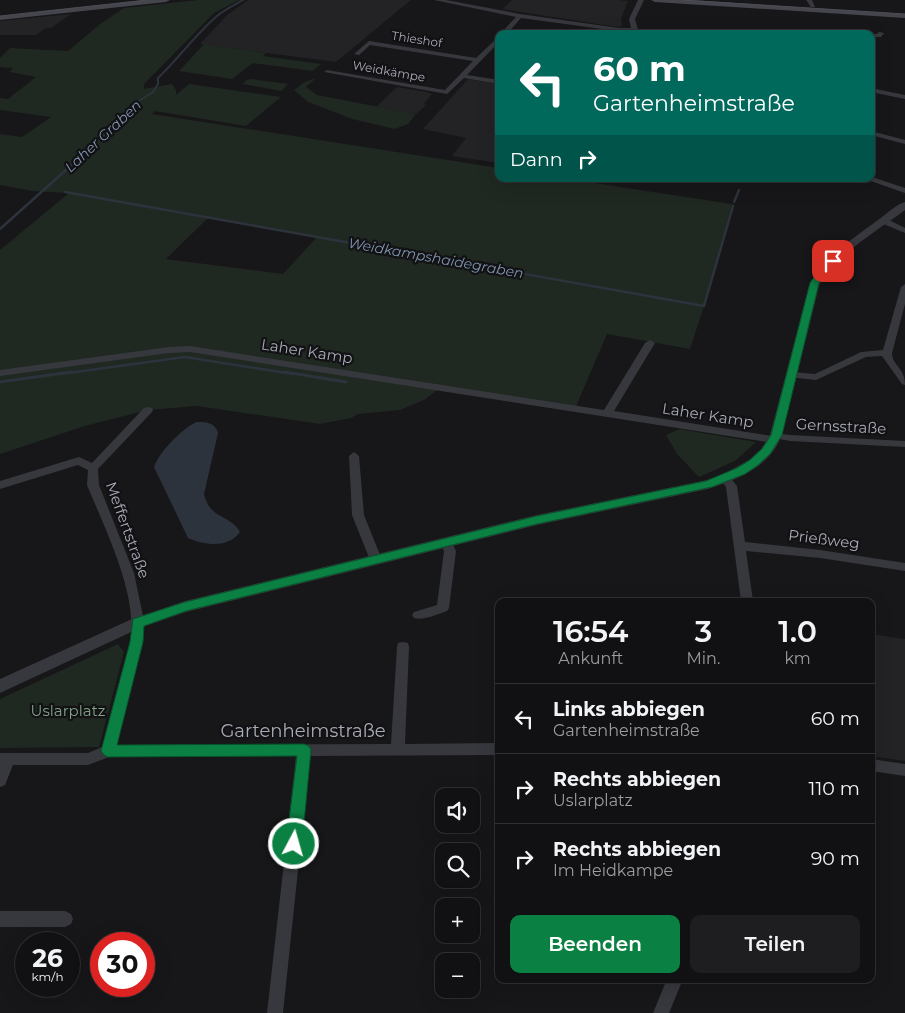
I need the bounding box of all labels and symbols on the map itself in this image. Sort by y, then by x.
street label: Thieshof [391,28,444,51]
street label: Weidkämpe [351,57,427,85]
water label: Laher Graben [61,96,145,176]
water label: Weidkampshaidegraben [347,234,525,282]
pin [812,240,854,282]
street label: Laher Kamp [260,334,354,368]
street label: Laher Kamp [661,398,755,432]
street label: Gernsstraße [795,414,887,438]
street label: Meffertstraße [102,479,154,581]
street label: Prießweg [787,525,861,553]
park label: Uslarplatz [31,701,106,720]
street label: Gartenheimstraße [220,720,386,742]
position arrow [267,817,319,869]
speed limit sign: 30 [90,932,155,997]

